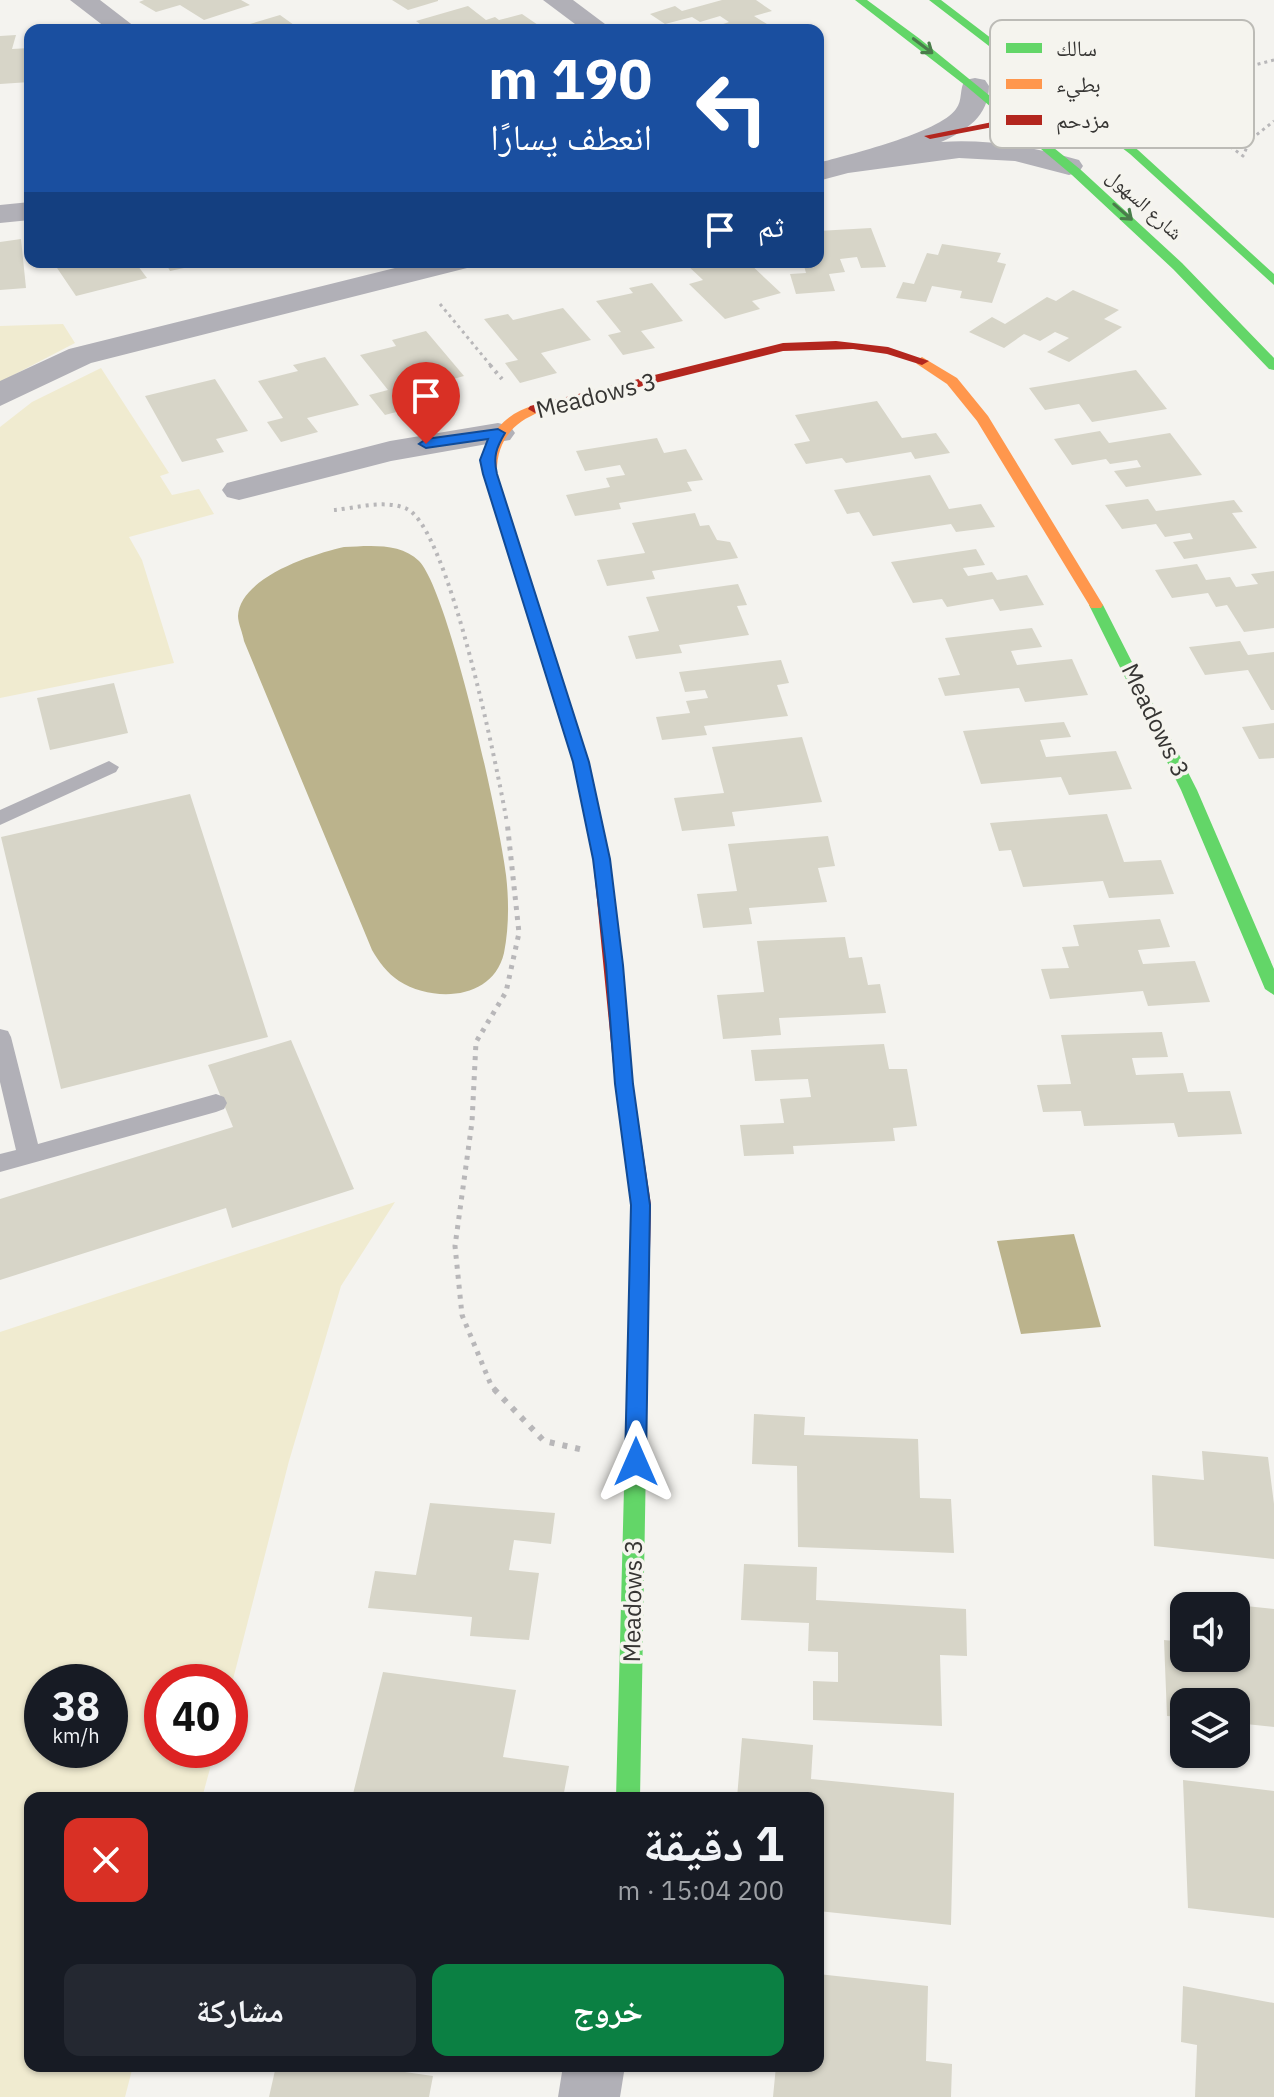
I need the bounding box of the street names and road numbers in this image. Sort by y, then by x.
street label: شارع السهول [1101,163,1189,245]
street label: Meadows 3 [533,365,659,425]
street label: Meadows 3 [1115,658,1197,782]
street label: Meadows 3 [615,1539,649,1663]

